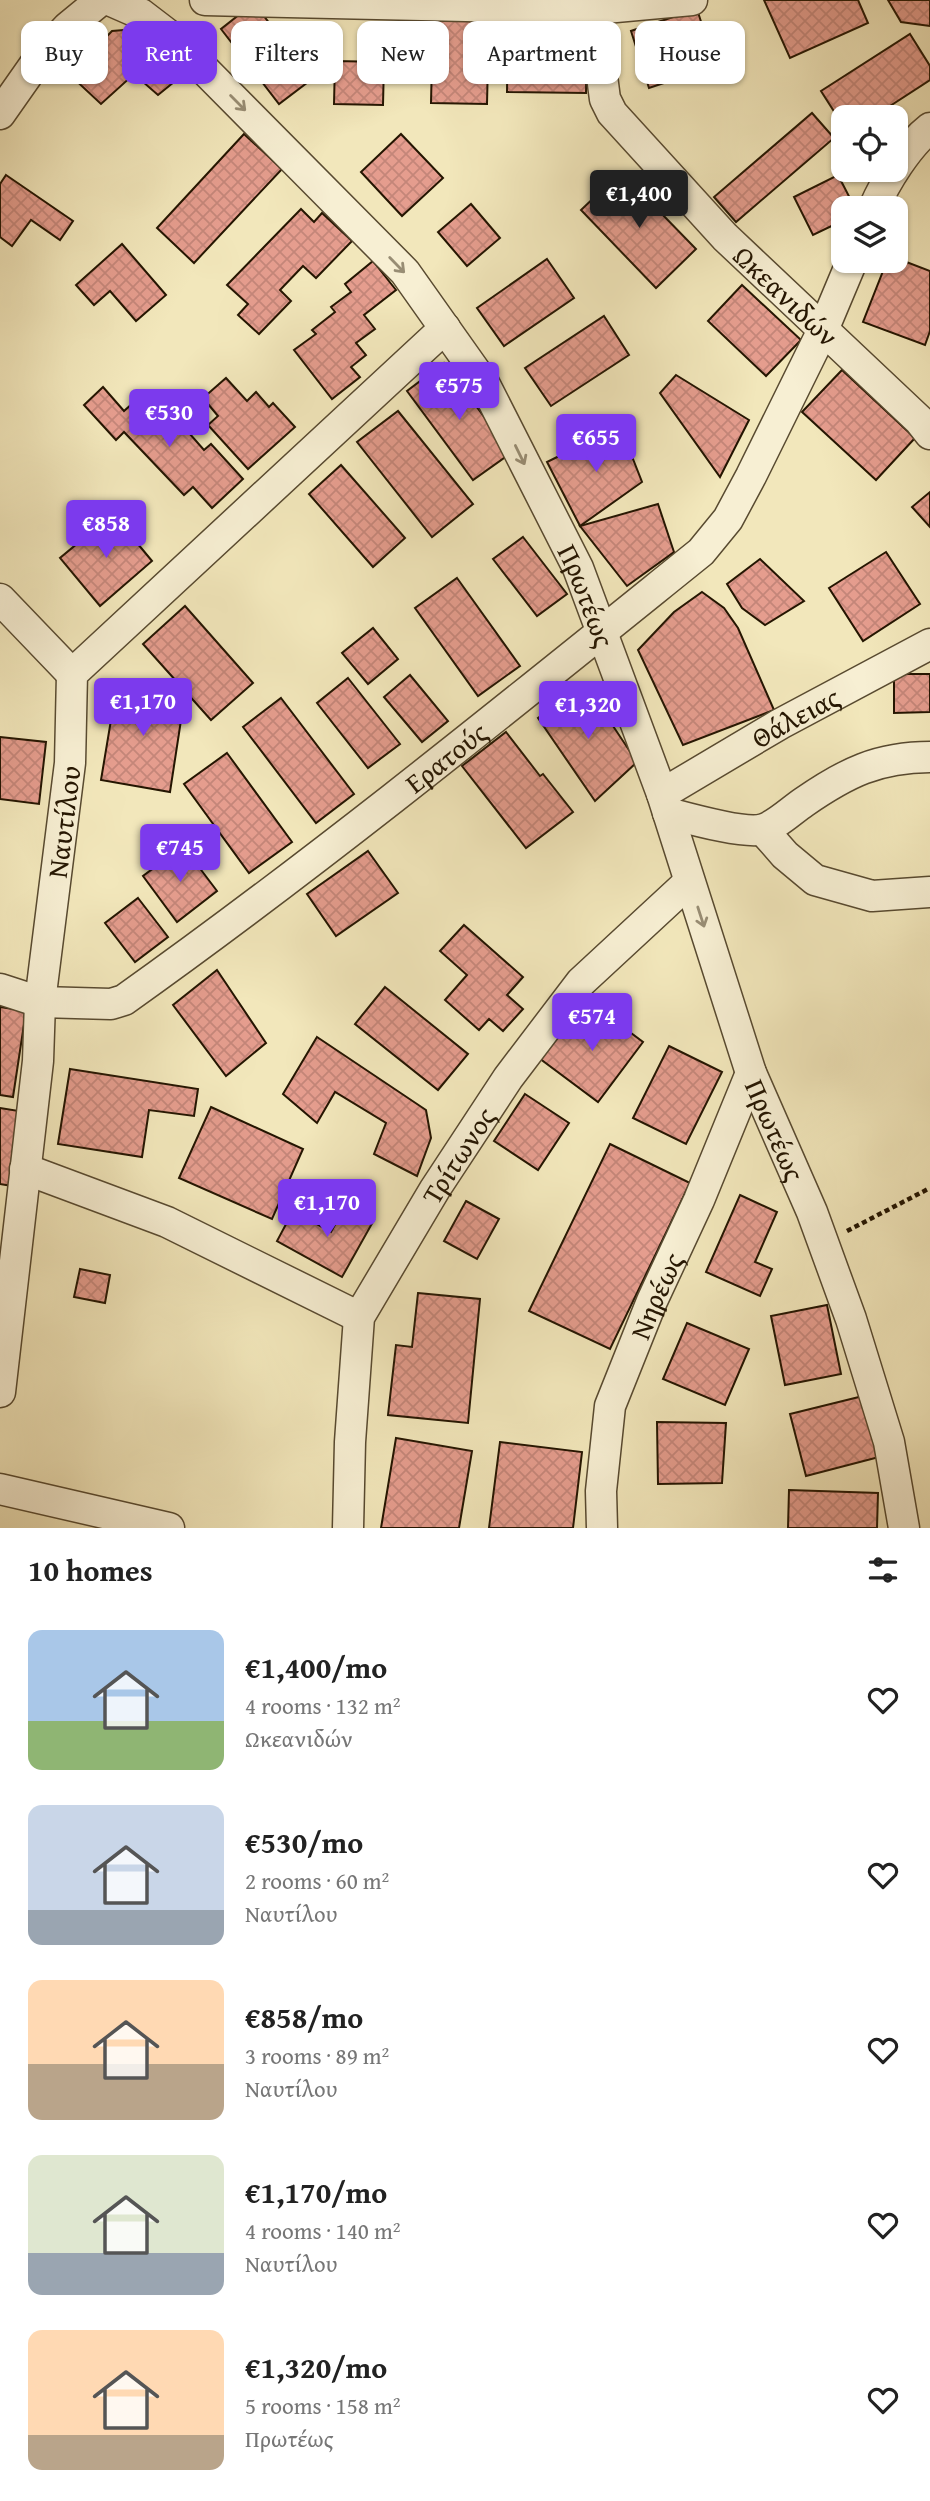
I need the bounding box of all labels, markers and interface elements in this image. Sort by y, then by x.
chip: Buy [21,21,108,84]
chip: Rent [122,21,217,84]
chip: Filters [231,21,343,84]
chip: New [357,21,449,84]
chip: Apartment [463,21,621,84]
chip: House [635,21,745,84]
one-way arrow [229,94,246,111]
map controls [831,105,908,273]
button: locate [831,105,908,182]
pin: €1,400 [582,170,696,230]
text: €1,400 [606,176,672,209]
button: layers [831,196,908,273]
street label: Ωκεανιδών [725,235,848,355]
one-way arrow [389,256,406,273]
pin: €575 [418,362,500,422]
text: €575 [435,368,483,401]
pin: €530 [128,390,210,449]
text: €530 [145,395,193,428]
pin: €655 [555,414,637,474]
text: €655 [572,420,620,453]
one-way arrow [513,444,527,465]
pin: €858 [65,500,147,560]
text: €858 [82,506,130,539]
street label: Πρωτέως [548,536,626,653]
street label: Θάλειας [743,676,847,757]
pin: €1,170 [86,678,200,738]
pin: €1,320 [531,682,645,741]
text: €1,170 [110,684,176,717]
text: €1,320 [555,687,621,720]
street label: Ερατούς [396,711,496,802]
street label: Ναυτίλου [35,763,90,880]
pin: €745 [139,824,221,884]
text: €745 [156,830,204,863]
one-way arrow [695,906,708,928]
pin: €574 [551,993,633,1053]
text: €574 [568,999,616,1032]
street label: Πρωτέως [735,1072,816,1187]
street label: Τρίτωνος [410,1098,504,1211]
pin: €1,170 [270,1180,384,1239]
text: €1,170 [294,1185,360,1218]
street label: Νηρέως [618,1245,693,1345]
text: 10 homes [28,1548,153,1592]
icon: filters [864,1551,902,1589]
text: €1,400/mo [245,1645,387,1689]
icon: home [84,1658,168,1742]
icon: heart [864,1681,902,1719]
text: 4 rooms · 132 m² [245,1689,400,1722]
text: Ωκεανιδών [245,1722,353,1755]
text: €530/mo [245,1820,363,1864]
icon: home [84,1833,168,1917]
icon: heart [864,1856,902,1894]
text: 2 rooms · 60 m² [245,1864,389,1897]
text: Ναυτίλου [245,1897,338,1930]
text: €858/mo [245,1995,363,2039]
icon: home [84,2008,168,2092]
icon: heart [864,2031,902,2069]
text: 3 rooms · 89 m² [245,2039,389,2072]
text: Ναυτίλου [245,2072,338,2105]
text: €1,170/mo [245,2170,387,2214]
icon: home [84,2183,168,2267]
icon: heart [864,2206,902,2244]
text: 4 rooms · 140 m² [245,2214,400,2247]
text: Ναυτίλου [245,2247,338,2280]
text: €1,320/mo [245,2345,387,2389]
icon: home [84,2358,168,2442]
icon: heart [864,2381,902,2419]
text: 5 rooms · 158 m² [245,2389,400,2422]
text: Πρωτέως [245,2422,333,2455]

